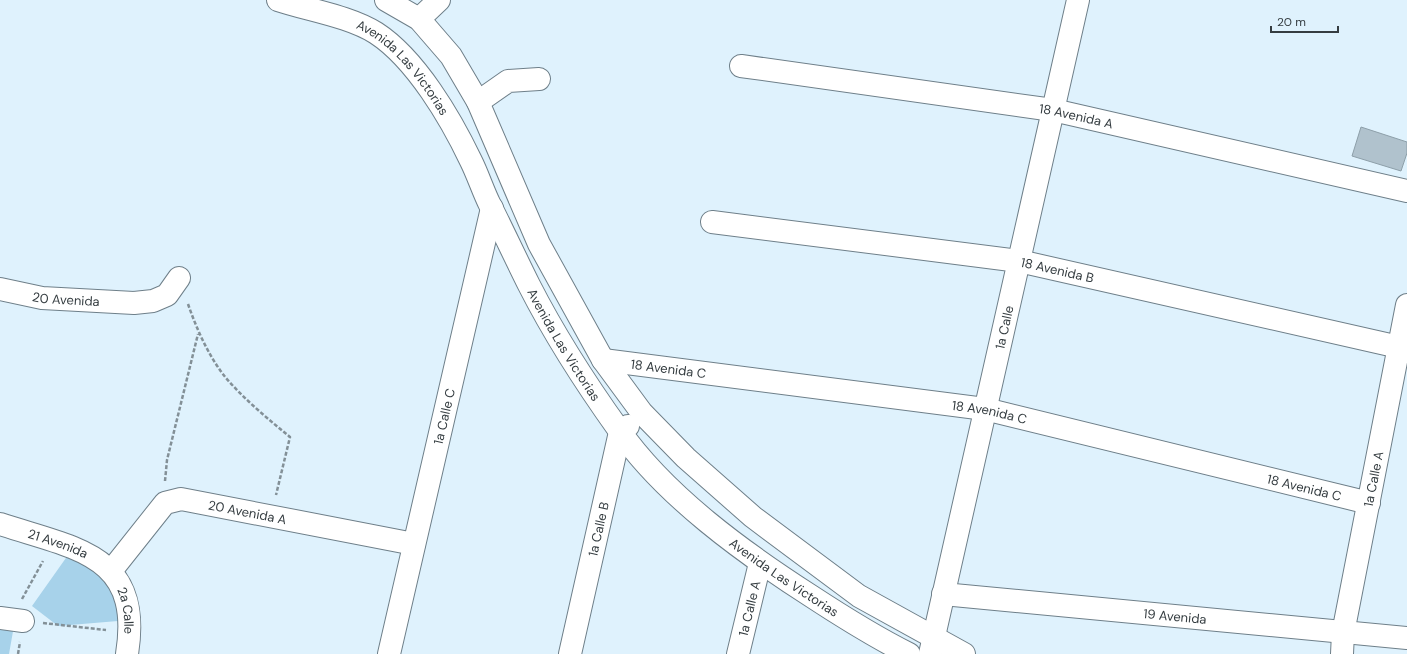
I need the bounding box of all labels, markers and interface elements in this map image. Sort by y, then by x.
scale bar [1271,8,1338,34]
text: 20 m [1277,14,1306,30]
street label: Avenida Las Victorias [354,16,453,118]
street label: 18 Avenida A [1038,100,1115,132]
street label: 18 Avenida B [1019,253,1096,286]
street label: Avenida Las Victorias [524,286,605,404]
street label: 20 Avenida [31,288,100,310]
street label: 1a Calle [991,304,1017,351]
street label: 18 Avenida C [630,355,707,382]
street label: 1a Calle C [429,387,459,446]
street label: 18 Avenida C [951,396,1029,427]
street label: 1a Calle A [1359,449,1387,508]
street label: 18 Avenida C [1266,470,1343,504]
street label: 20 Avenida A [207,496,288,528]
street label: 1a Calle B [584,500,613,558]
street label: 21 Avenida [26,525,91,562]
street label: Avenida Las Victorias [726,534,842,620]
street label: 1a Calle A [734,579,764,638]
street label: 2a Calle [114,584,138,634]
street label: 19 Avenida [1143,605,1207,627]

